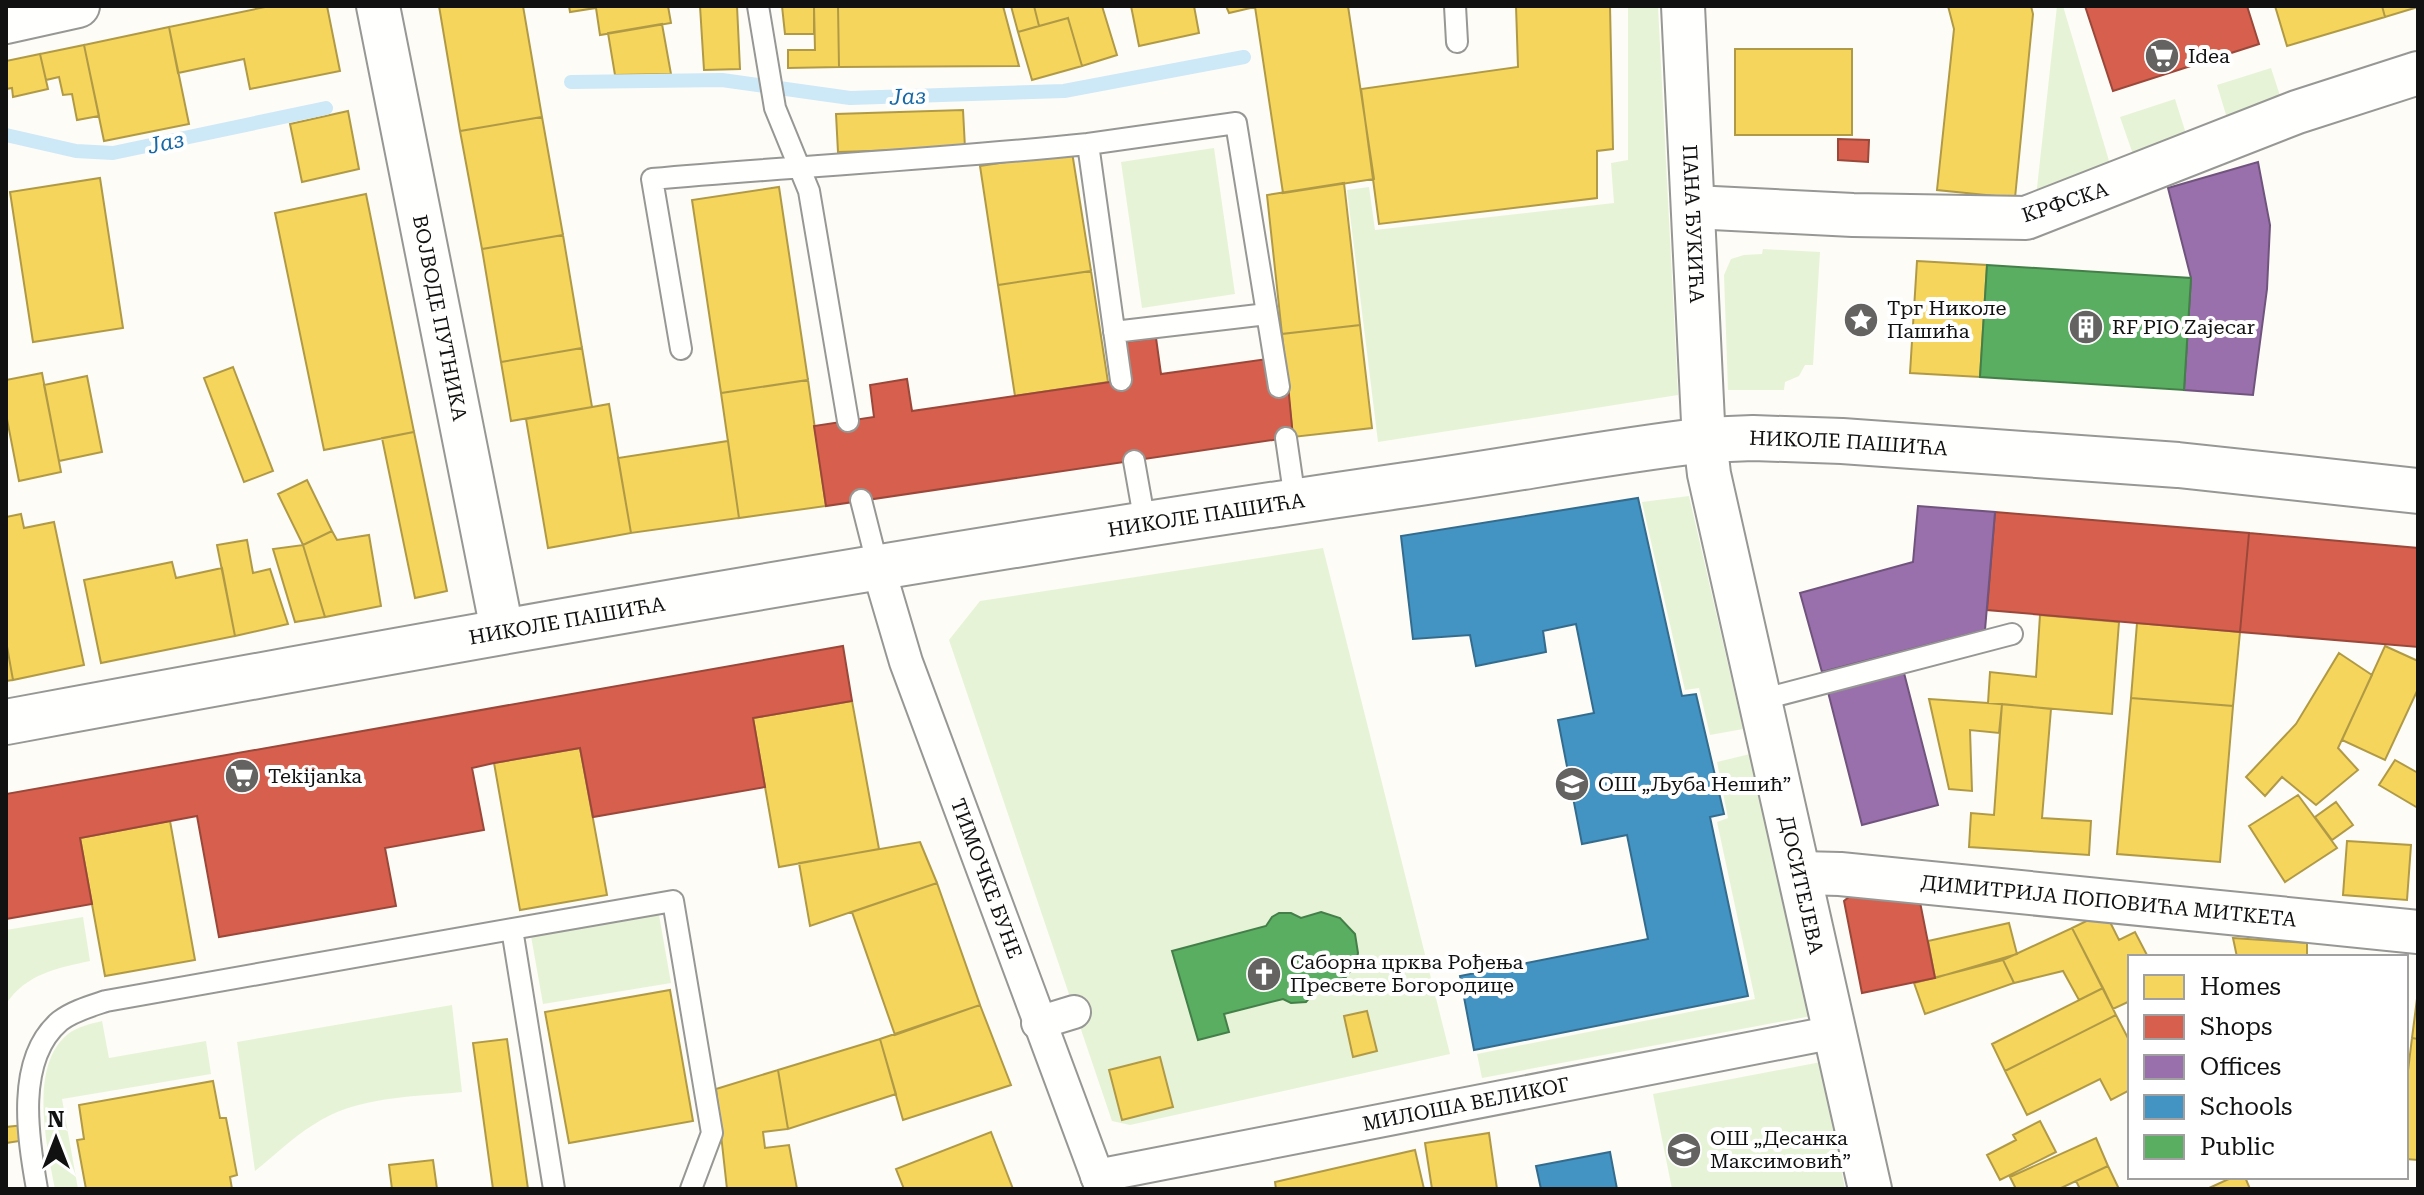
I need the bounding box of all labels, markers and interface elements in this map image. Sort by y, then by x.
supermarket icon: Idea [2143,37,2181,75]
place label: Idea [2188,44,2230,68]
water label: Јаз [888,83,927,110]
water label: Јаз [145,126,187,159]
street label: ПАНА ЂУКИЋА [1678,144,1709,304]
street label: КРФСКА [2019,177,2111,227]
street label: ВОЈВОДЕ ПУТНИКА [408,213,472,423]
place label: Трг Николе Пашића [1887,296,2007,343]
place icon: Трг Николе Пашића [1842,301,1880,339]
building icon: RF PIO Zajecar [2067,308,2105,346]
place label: RF PIO Zajecar [2112,315,2255,339]
street label: НИКОЛЕ ПАШИЋА [1749,426,1949,461]
street label: НИКОЛЕ ПАШИЋА [1106,488,1306,542]
street label: НИКОЛЕ ПАШИЋА [467,592,667,650]
supermarket icon: Tekijanka [223,757,261,795]
place label: Tekijanka [268,764,362,788]
school or university icon: ОШ „Љуба Нешић” [1553,765,1591,803]
place label: ОШ „Љуба Нешић” [1598,772,1791,796]
street label: ТИМОЧКЕ БУНЕ [946,795,1027,962]
street label: ДОСИТЕЈЕВА [1774,814,1829,956]
street label: ДИМИТРИЈА ПОПОВИЋА МИТКЕТА [1920,870,2298,932]
place label: Саборна црква Рођења Пресвете Богородице [1290,950,1524,997]
church icon: Саборна црква Рођења Пресвете Богородице [1245,955,1283,993]
legend [2128,955,2408,1179]
text: Homes [2200,973,2281,1001]
text: Shops [2200,1013,2272,1041]
text: Offices [2200,1053,2281,1081]
street label: МИЛОША ВЕЛИКОГ [1361,1072,1572,1136]
text: Schools [2200,1093,2293,1121]
north arrow [16,1099,96,1179]
text: N [48,1107,65,1132]
place label: ОШ „Десанка Максимовић” [1710,1126,1851,1173]
school or university icon: ОШ „Десанка Максимовић” [1665,1131,1703,1169]
text: Public [2200,1133,2275,1161]

